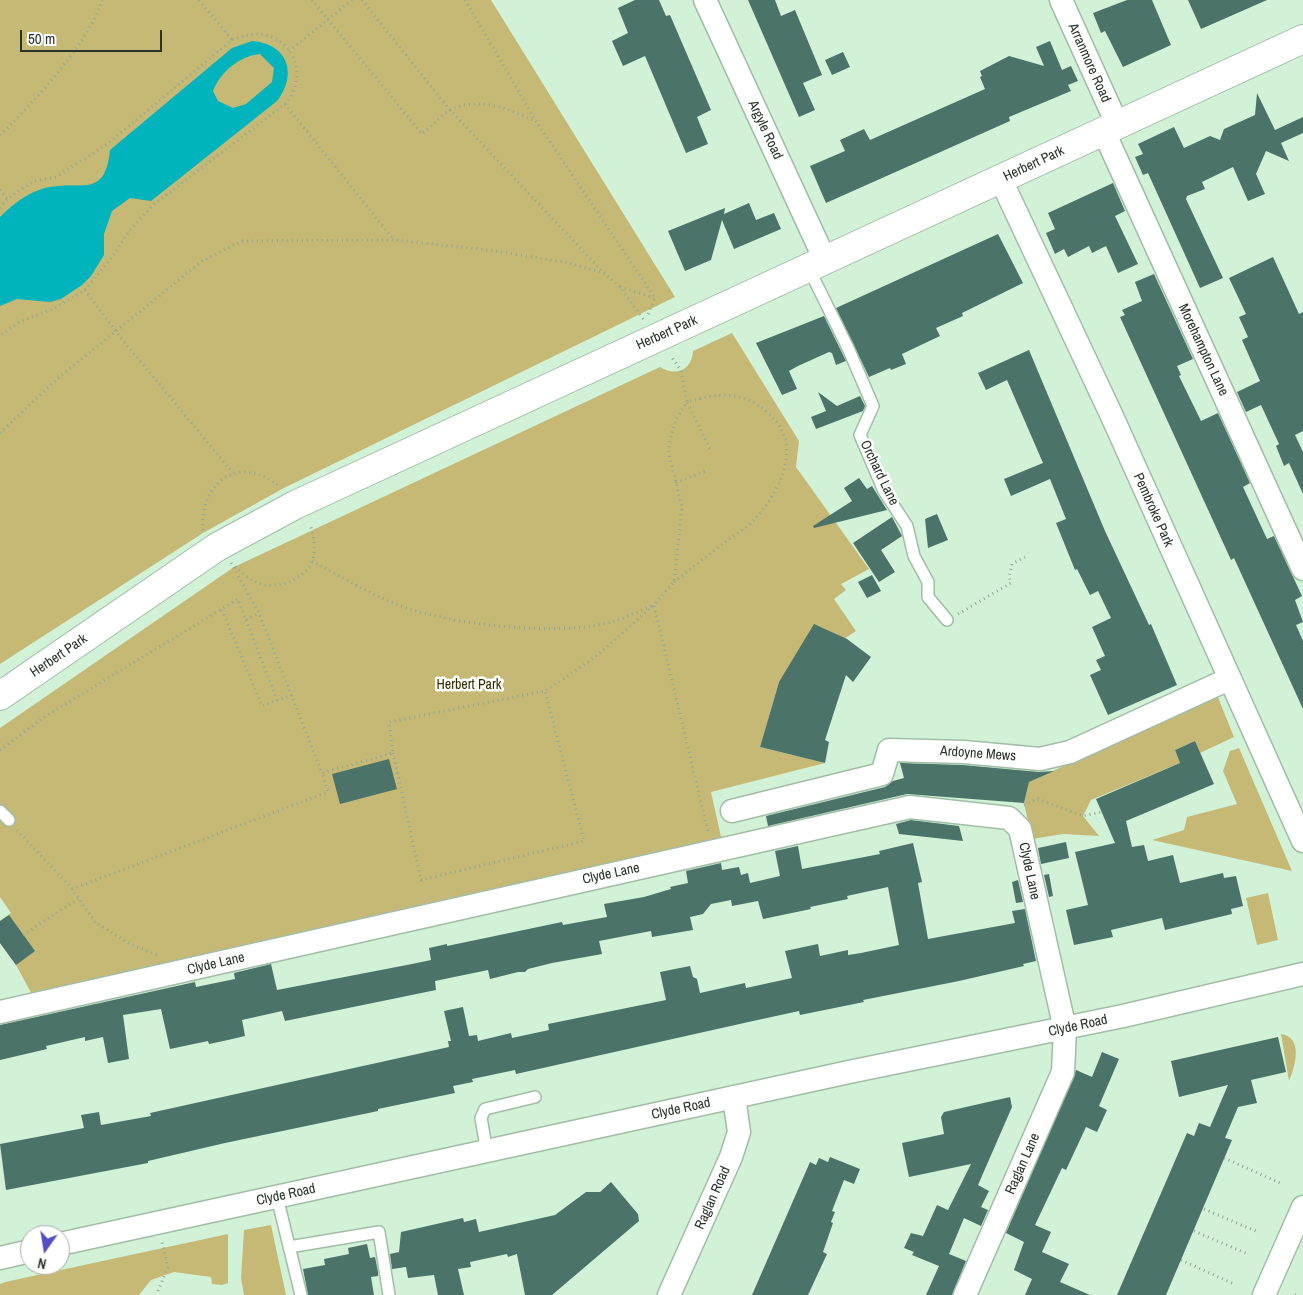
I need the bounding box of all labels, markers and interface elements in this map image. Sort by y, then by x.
scale bar [22,20,165,52]
street label: Arranmore Road [1064,21,1114,105]
text: 50 m [28,28,55,49]
street label: Argyle Road [744,98,786,162]
street label: Herbert Park [1001,143,1067,185]
street label: Morehampton Lane [1174,301,1232,399]
street label: Herbert Park [634,312,700,354]
street label: Orchard Lane [856,438,902,508]
street label: Pembroke Park [1129,470,1177,550]
street label: Herbert Park [27,631,91,681]
park label: Herbert Park [436,677,502,693]
street label: Ardoyne Mews [940,743,1016,765]
street label: Clyde Lane [1015,841,1043,901]
street label: Clyde Lane [581,860,641,888]
street label: Clyde Lane [186,949,246,979]
street label: Clyde Road [1047,1012,1109,1040]
street label: Clyde Road [650,1095,712,1123]
street label: Raglan Lane [1002,1131,1044,1197]
street label: Raglan Road [692,1164,734,1232]
street label: Clyde Road [255,1181,317,1209]
north arrow [20,1225,70,1275]
text: N [36,1254,48,1273]

